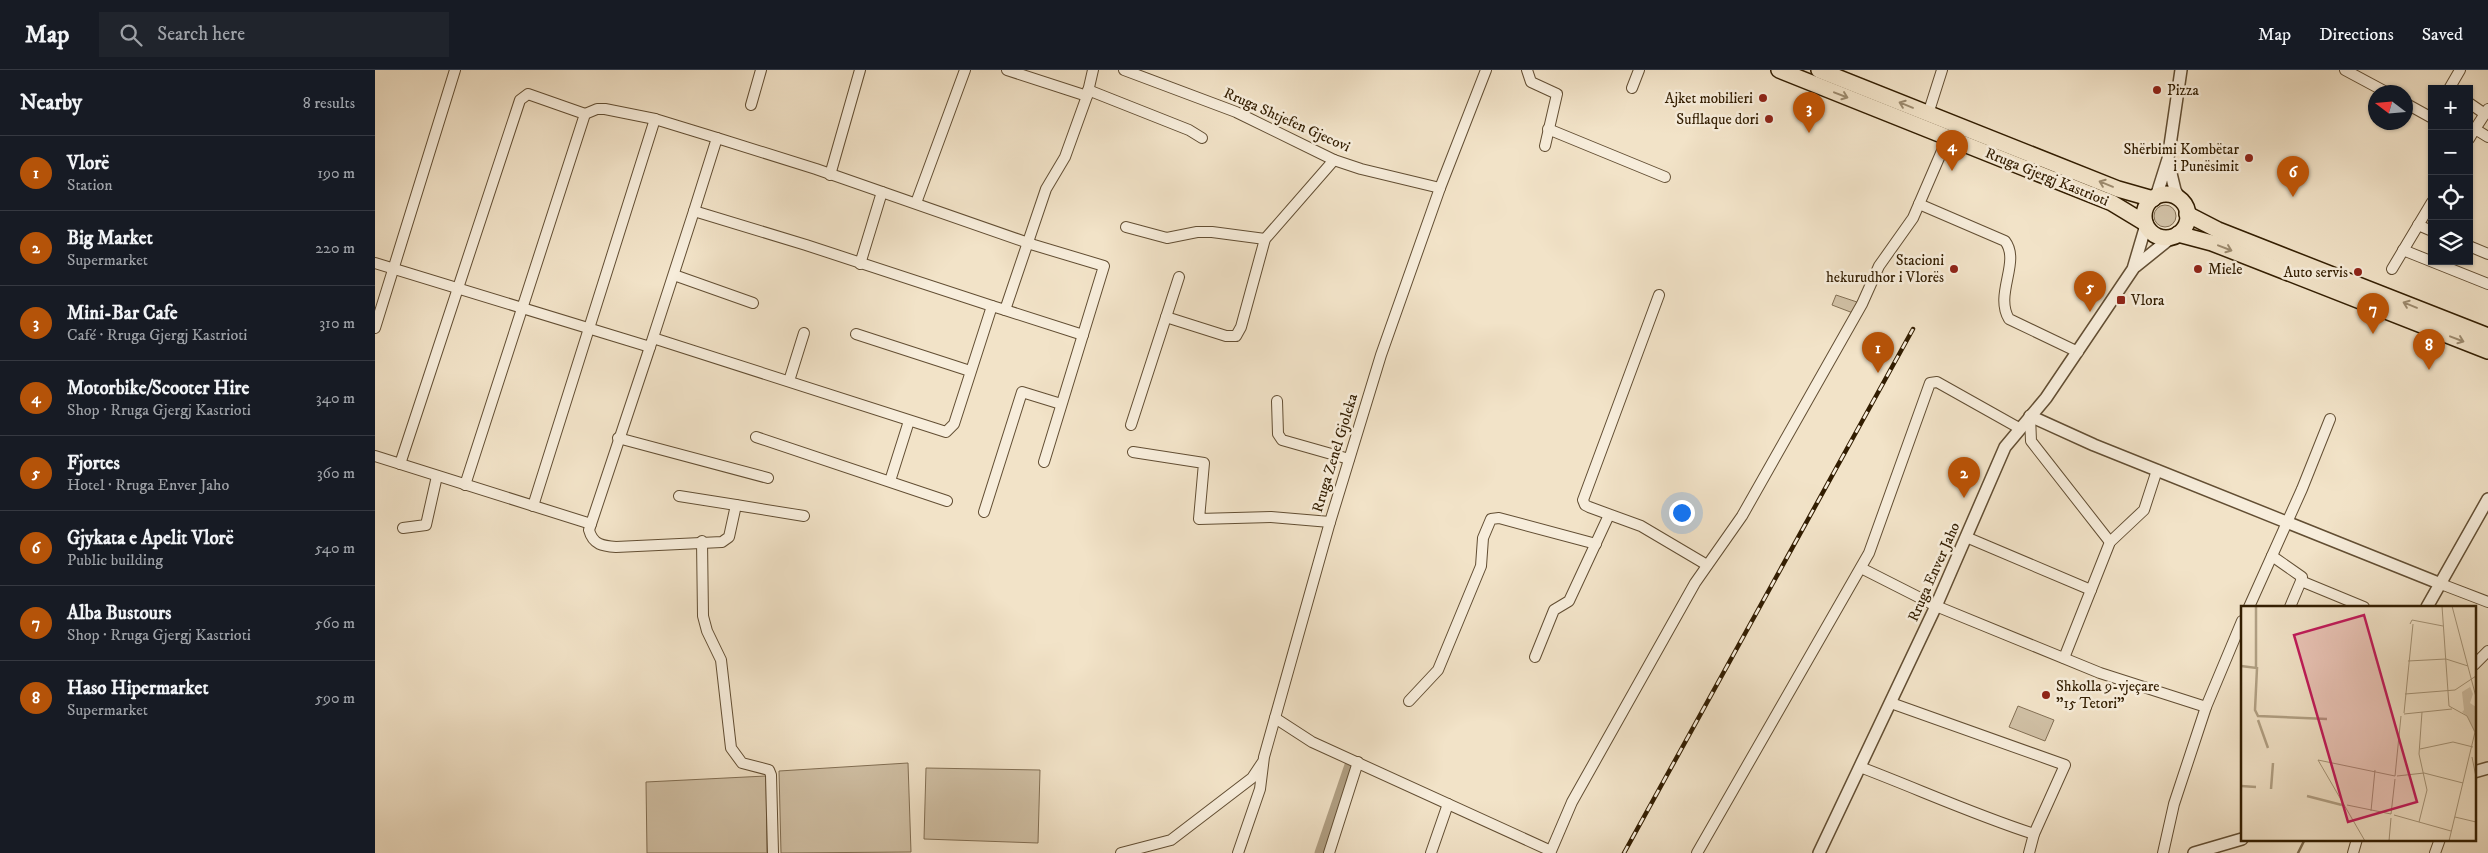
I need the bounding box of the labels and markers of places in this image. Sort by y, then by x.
place label: Pizza [2167,81,2200,100]
marker: Pizza [2151,84,2163,96]
place label: Ajket mobilieri [1665,89,1753,108]
marker: Ajket mobilieri [1757,92,1769,104]
pin: 3 [1793,92,1825,133]
place label: Sufllaque dori [1676,110,1759,129]
marker: Sufllaque dori [1763,113,1775,125]
pin: 4 [1936,130,1968,171]
place label: Shërbimi Kombëtar i Punësimit [2123,140,2239,176]
marker: Shërbimi Kombëtar i Punësimit [2243,152,2255,164]
pin: 6 [2277,156,2309,197]
place label: Stacioni hekurudhor i Vlorës [1826,251,1944,287]
place label: Miele [2208,260,2242,279]
marker: Stacioni hekurudhor i Vlorës [1948,263,1960,275]
marker: Miele [2192,263,2204,275]
place label: Auto servis [2283,263,2348,282]
marker: Auto servis [2352,266,2364,278]
pin: 5 [2074,271,2106,312]
place label: Vlora [2130,291,2165,310]
pin: 7 [2357,293,2389,334]
marker: Vlora [2115,294,2127,306]
pin: 8 [2413,329,2445,370]
pin: 1 [1862,332,1894,373]
pin: 2 [1948,457,1980,498]
place label: Shkolla 9-vjeçare "15 Tetori" [2056,677,2159,713]
marker: Shkolla 9-vjeçare "15 Tetori" [2040,689,2052,701]

